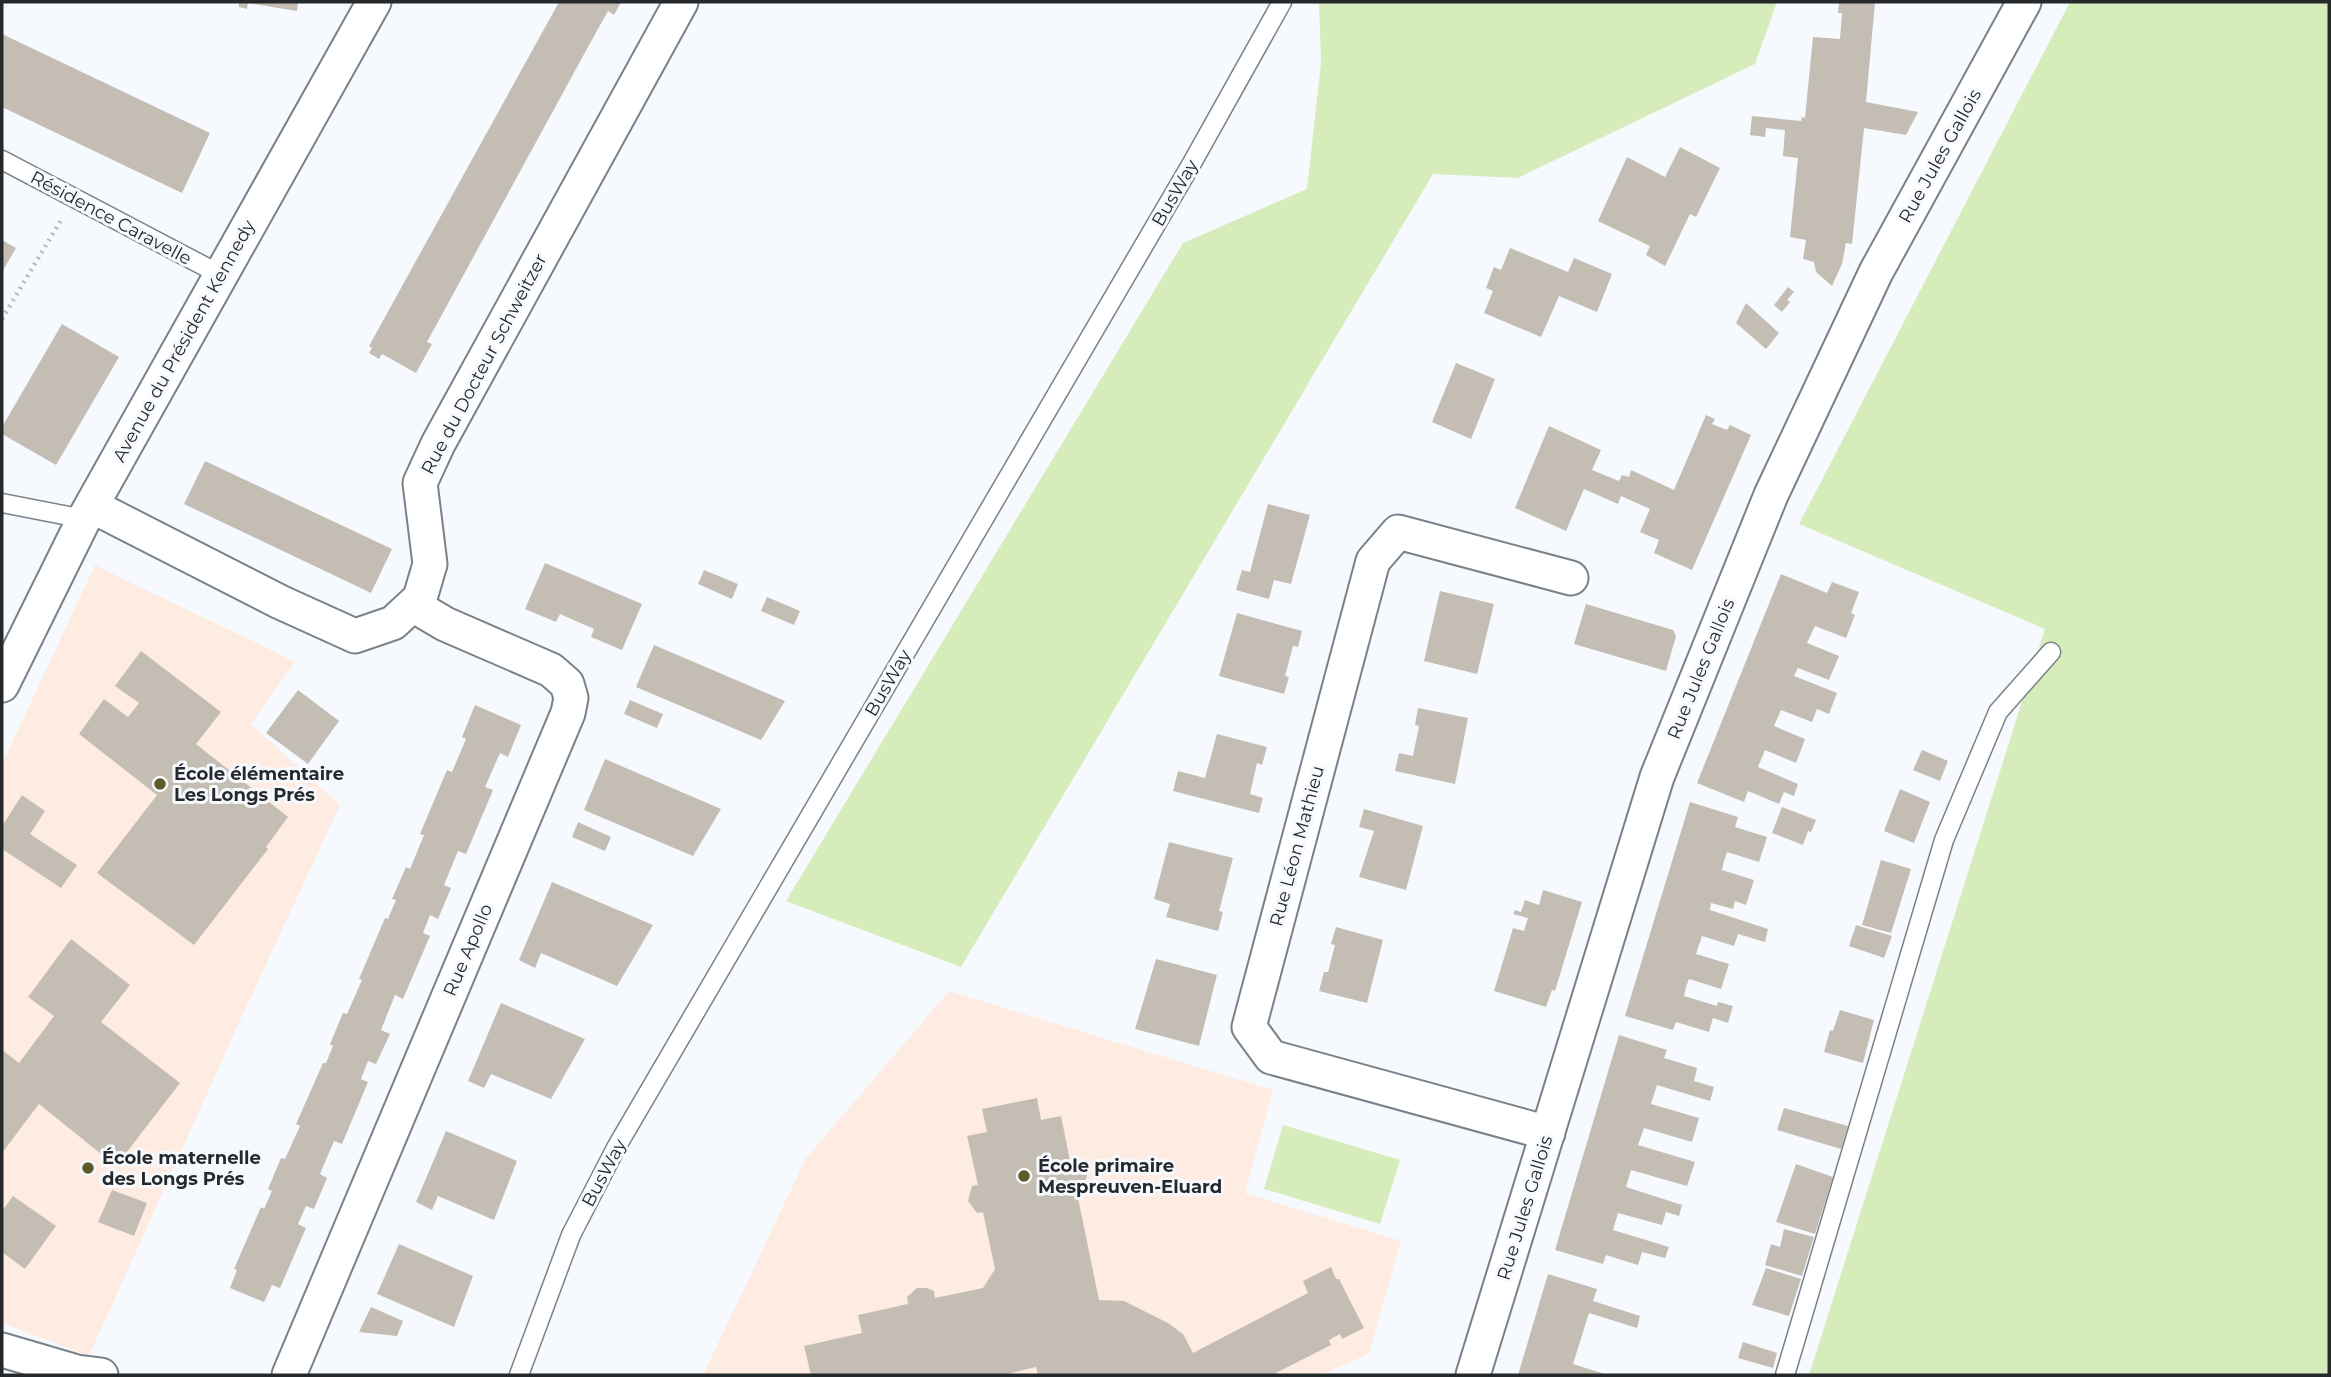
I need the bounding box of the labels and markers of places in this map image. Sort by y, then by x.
place label: École élémentaire Les Longs Prés [174,763,344,806]
marker: École élémentaire Les Longs Prés [152,776,168,792]
place label: École maternelle des Longs Prés [102,1147,261,1190]
place label: École primaire Mespreuven-Eluard [1038,1155,1222,1198]
marker: École maternelle des Longs Prés [80,1160,96,1176]
marker: École primaire Mespreuven-Eluard [1016,1168,1032,1184]

